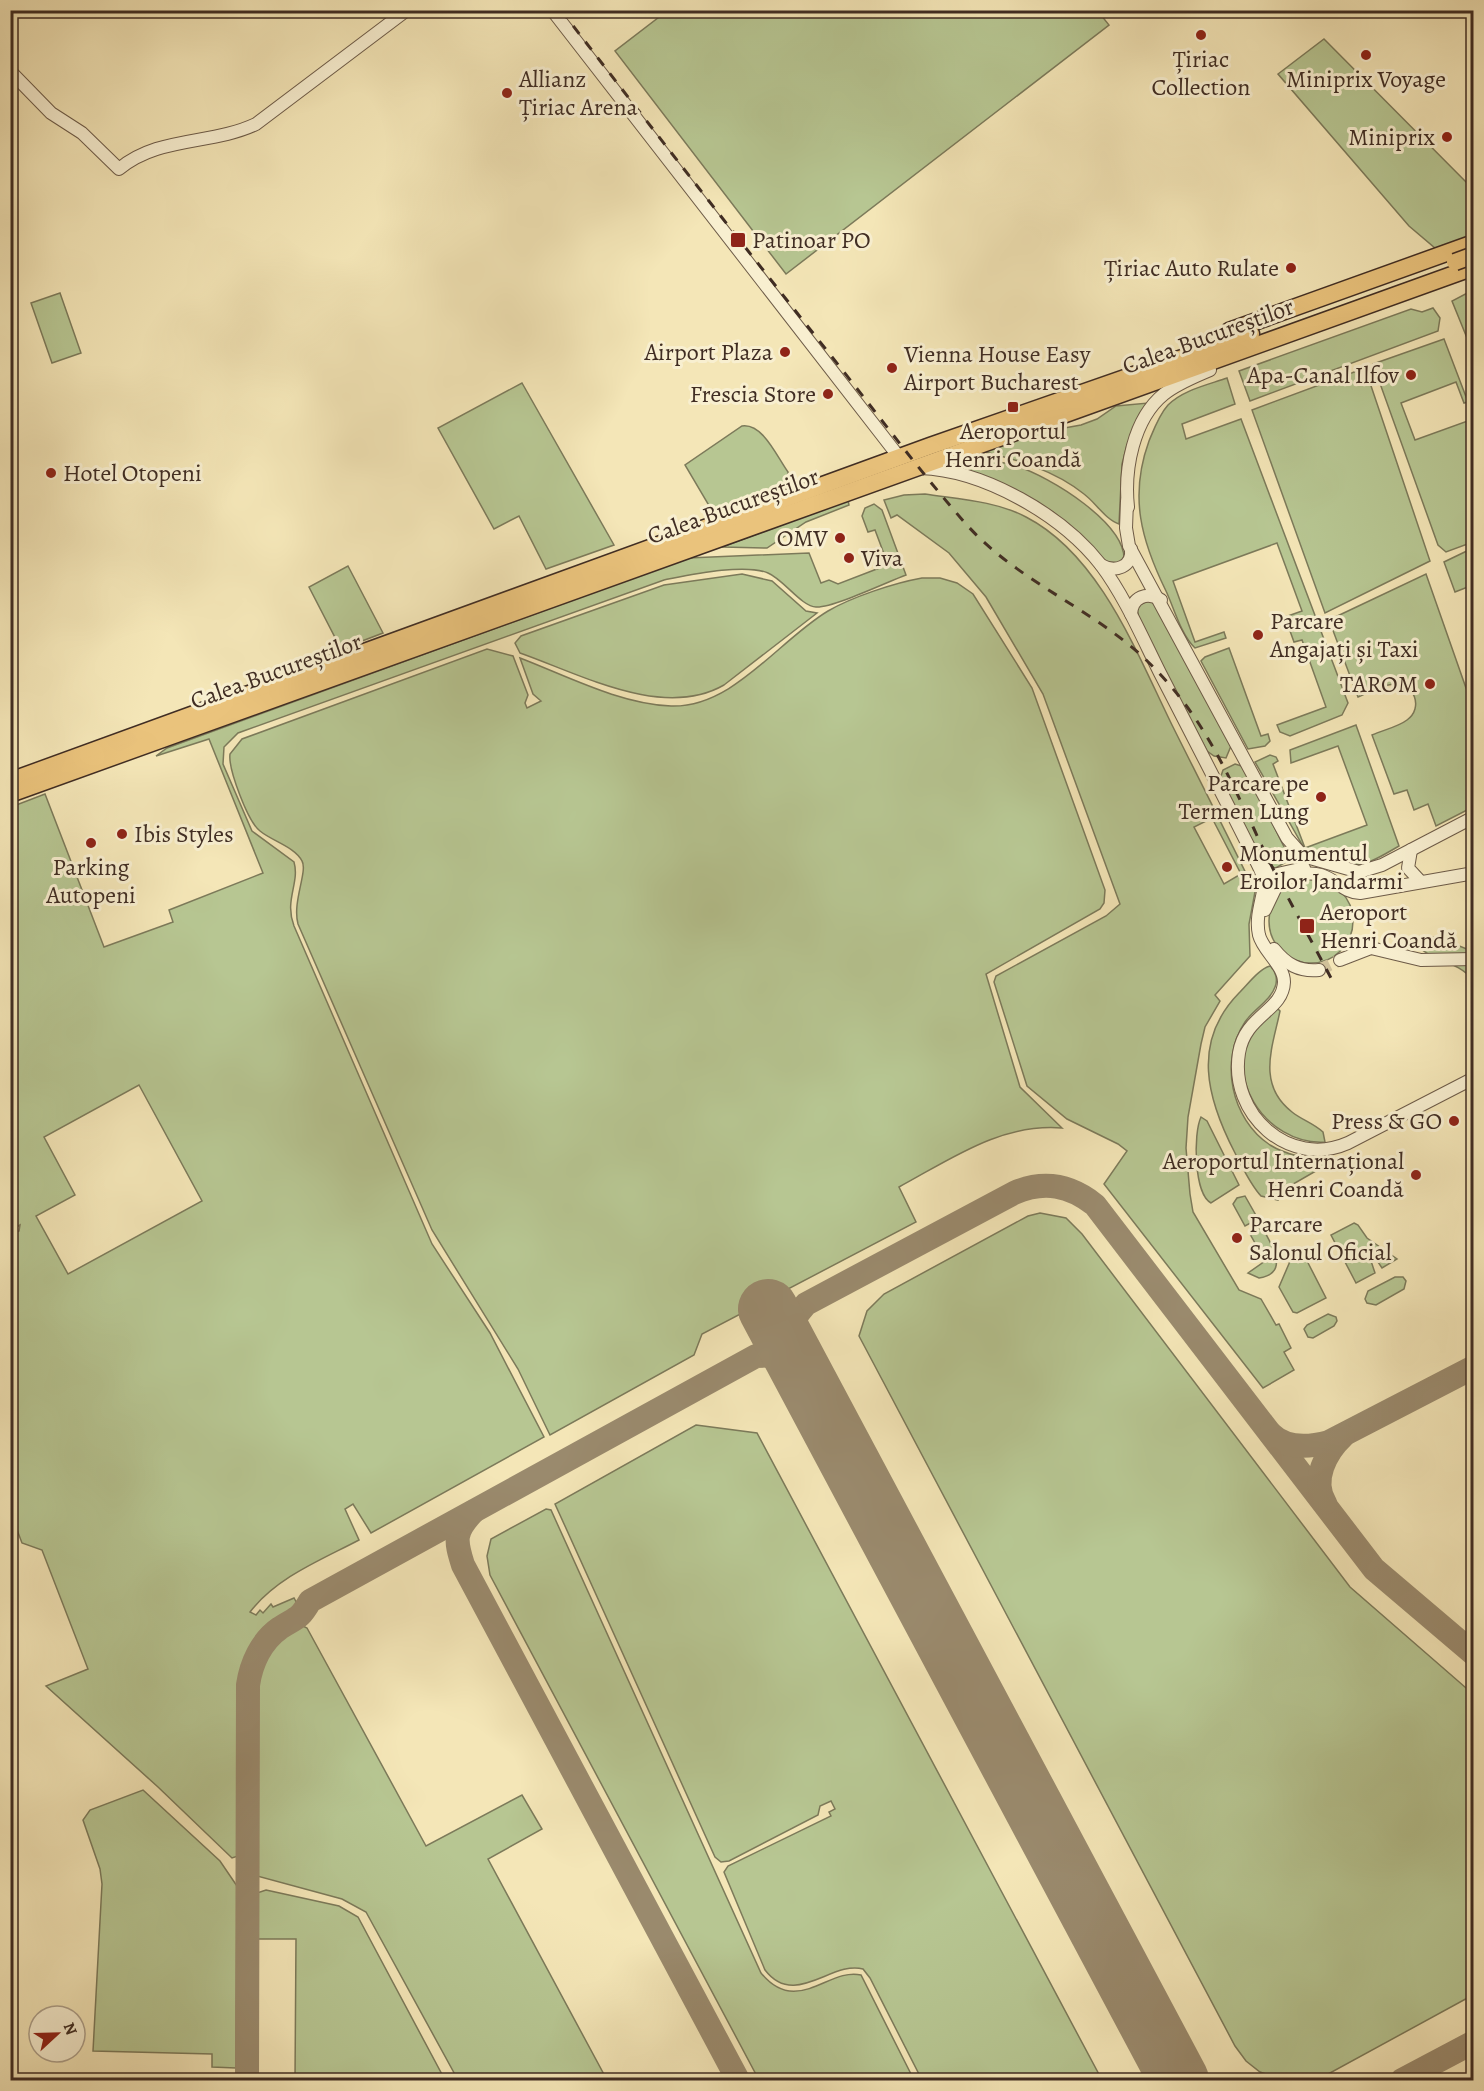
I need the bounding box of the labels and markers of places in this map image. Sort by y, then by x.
marker: Țiriac Collection [1194,28,1208,42]
place label: Țiriac Collection [1152,43,1250,103]
marker: Miniprix Voyage [1359,48,1373,62]
place label: Allianz Țiriac Arena [518,63,639,123]
place label: Miniprix Voyage [1286,63,1446,95]
marker: Allianz Țiriac Arena [500,86,514,100]
place label: Miniprix [1348,121,1436,153]
marker: Miniprix [1440,130,1454,144]
place label: Patinoar PO [752,224,871,256]
marker: Patinoar PO [729,231,747,249]
place label: Țiriac Auto Rulate [1104,252,1279,284]
marker: Țiriac Auto Rulate [1284,261,1298,275]
place label: Airport Plaza [644,336,774,368]
place label: Vienna House Easy Airport Bucharest [903,338,1091,398]
marker: Airport Plaza [778,345,792,359]
place label: Apa-Canal Ilfov [1246,359,1399,391]
marker: Vienna House Easy Airport Bucharest [885,361,899,375]
marker: Apa-Canal Ilfov [1404,368,1418,382]
place label: Frescia Store [690,378,816,410]
marker: Frescia Store [821,387,835,401]
marker: Aeroportul Henri Coandă [1006,400,1020,414]
place label: Aeroportul Henri Coandă [944,415,1082,475]
place label: Hotel Otopeni [63,457,202,489]
marker: Hotel Otopeni [44,466,58,480]
place label: OMV [777,522,828,554]
marker: OMV [833,531,847,545]
place label: Viva [860,542,904,574]
marker: Viva [842,551,856,565]
place label: Parcare Angajați și Taxi [1269,605,1419,665]
marker: Parcare Angajați și Taxi [1251,628,1265,642]
place label: TAROM [1340,668,1418,700]
marker: TAROM [1423,677,1437,691]
place label: Parcare pe Termen Lung [1178,767,1309,827]
marker: Parcare pe Termen Lung [1314,790,1328,804]
place label: Ibis Styles [134,818,234,850]
marker: Ibis Styles [115,827,129,841]
marker: Parking Autopeni [84,836,98,850]
place label: Monumentul Eroilor Jandarmi [1239,837,1403,897]
place label: Parking Autopeni [45,851,136,911]
marker: Monumentul Eroilor Jandarmi [1220,860,1234,874]
place label: Aeroport Henri Coandă [1319,896,1458,956]
marker: Aeroport Henri Coandă [1298,917,1316,935]
place label: Press & GO [1331,1105,1442,1137]
marker: Press & GO [1447,1114,1461,1128]
place label: Aeroportul Internațional Henri Coandă [1162,1145,1405,1205]
marker: Aeroportul Internațional Henri Coandă [1409,1168,1423,1182]
place label: Parcare Salonul Oficial [1249,1208,1392,1268]
marker: Parcare Salonul Oficial [1230,1231,1244,1245]

